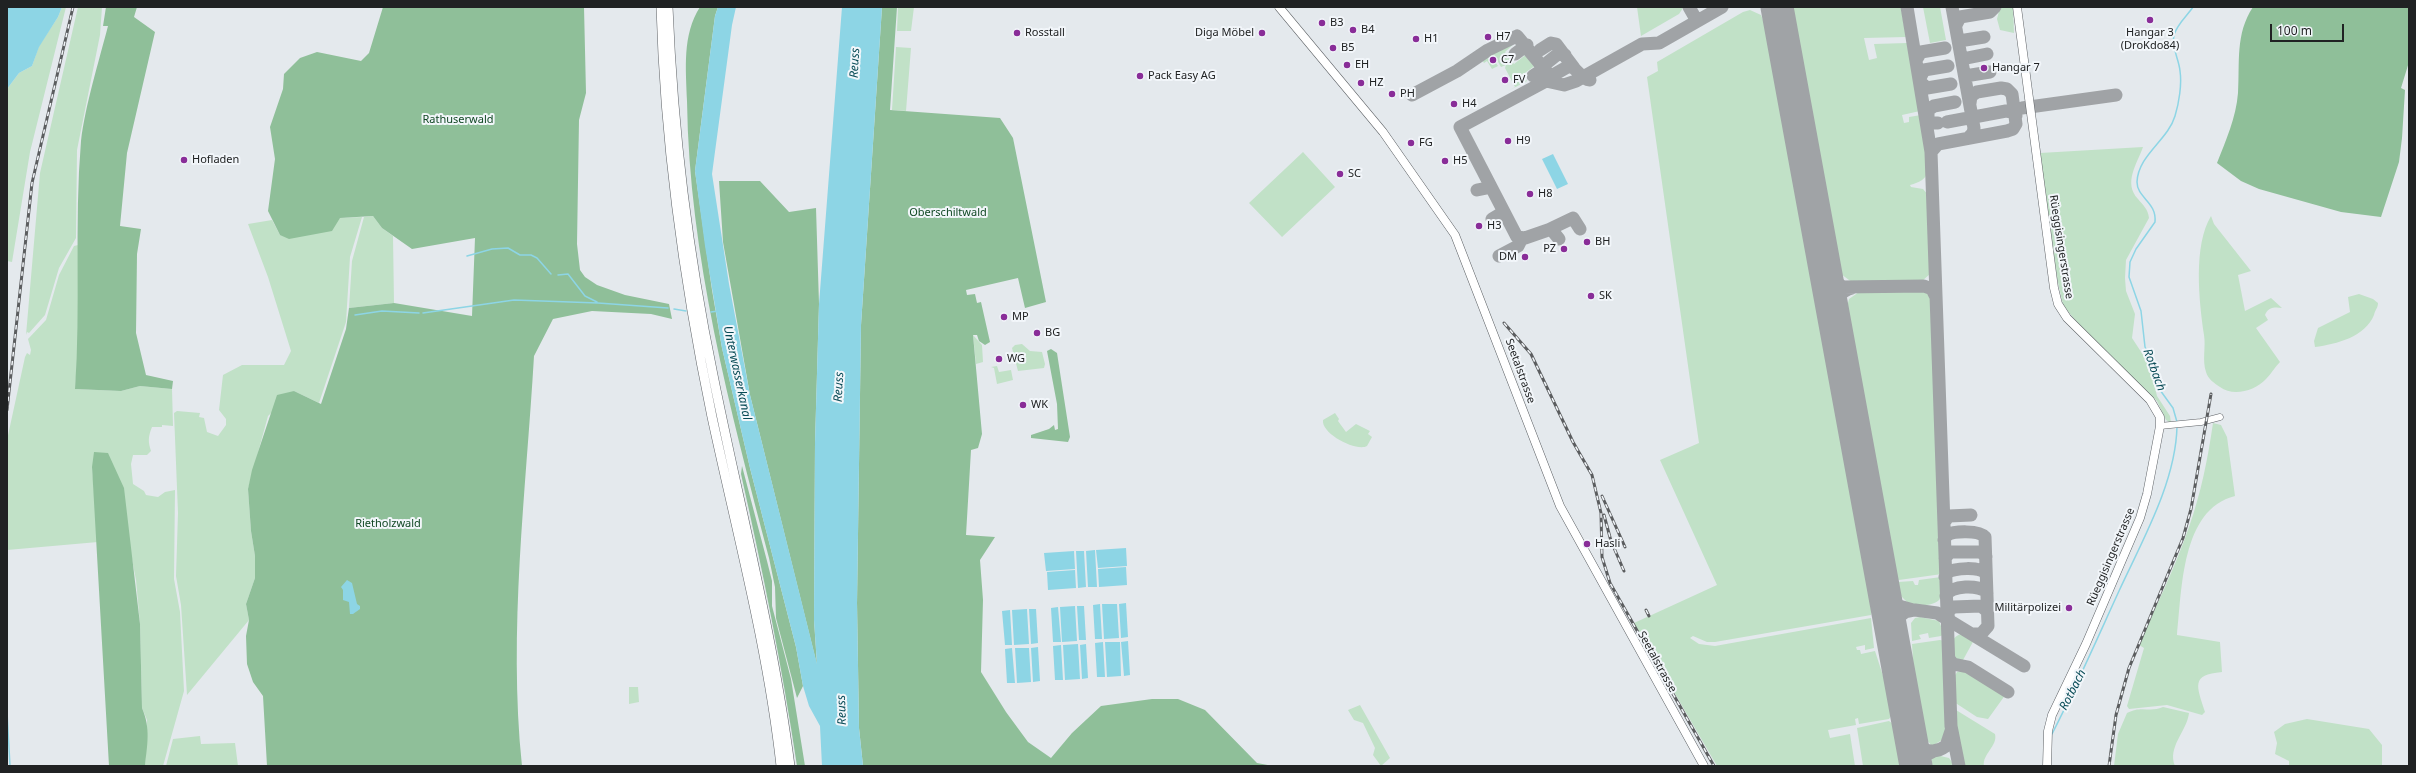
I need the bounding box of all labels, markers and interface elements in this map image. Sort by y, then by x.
marker: Hangar 3 (DroKdo84) [2145,15,2155,25]
place label: B3 [1330,16,1343,30]
scale bar [2272,16,2346,42]
marker: B3 [1317,18,1327,28]
text: 100 m [2277,22,2312,39]
place label: B4 [1361,23,1374,37]
marker: B4 [1348,25,1358,35]
place label: Rosstall [1025,26,1065,40]
place label: Diga Möbel [1195,26,1254,40]
place label: Hangar 3 (DroKdo84) [2121,26,2179,52]
marker: Rosstall [1012,28,1022,38]
marker: Diga Möbel [1257,28,1267,38]
place label: H7 [1496,30,1510,44]
place label: H1 [1424,32,1438,46]
marker: H7 [1483,32,1493,42]
marker: H1 [1411,34,1421,44]
place label: B5 [1341,41,1354,55]
marker: B5 [1328,43,1338,53]
water label: Reuss [847,48,863,78]
place label: C7 [1501,53,1514,67]
marker: C7 [1488,55,1498,65]
place label: EH [1355,58,1369,72]
marker: EH [1342,60,1352,70]
place label: Hangar 7 [1992,61,2040,75]
marker: Hangar 7 [1979,63,1989,73]
place label: Pack Easy AG [1148,69,1216,83]
marker: Pack Easy AG [1135,71,1145,81]
place label: FV [1513,73,1525,87]
marker: FV [1500,75,1510,85]
place label: HZ [1369,76,1383,90]
marker: HZ [1356,78,1366,88]
place label: PH [1400,87,1415,101]
marker: PH [1387,89,1397,99]
place label: H4 [1462,97,1476,111]
marker: H4 [1449,99,1459,109]
park label: Rathuserwald [422,113,494,127]
place label: H9 [1516,134,1530,148]
place label: FG [1419,136,1433,150]
marker: H9 [1503,136,1513,146]
marker: FG [1406,138,1416,148]
place label: Hofladen [192,153,239,167]
place label: H5 [1453,154,1467,168]
marker: Hofladen [179,155,189,165]
marker: H5 [1440,156,1450,166]
place label: SC [1348,167,1361,181]
marker: SC [1335,169,1345,179]
place label: H8 [1538,187,1552,201]
marker: H8 [1525,189,1535,199]
street label: Rüeggisingerstrasse [2046,194,2076,300]
park label: Oberschiltwald [909,206,987,220]
place label: H3 [1487,219,1501,233]
marker: H3 [1474,221,1484,231]
place label: BH [1595,235,1610,249]
marker: BH [1582,237,1592,247]
place label: PZ [1543,242,1556,256]
marker: PZ [1559,244,1569,254]
place label: DM [1499,250,1517,264]
marker: DM [1520,252,1530,262]
place label: SK [1599,289,1612,303]
marker: SK [1586,291,1596,301]
place label: MP [1012,310,1029,324]
marker: MP [999,312,1009,322]
water label: Unterwasserkanal [720,325,754,421]
place label: BG [1045,326,1060,340]
marker: BG [1032,328,1042,338]
street label: Seetalstrasse [1502,337,1538,405]
water label: Rotbach [2140,347,2168,393]
place label: WG [1007,352,1025,366]
marker: WG [994,354,1004,364]
water label: Reuss [831,372,847,402]
place label: WK [1031,398,1048,412]
marker: WK [1018,400,1028,410]
street label: Rüeggisingerstrasse [2084,506,2138,608]
park label: Rietholzwald [355,517,421,531]
place label: Hasli [1595,537,1620,551]
marker: Hasli [1582,539,1592,549]
place label: Militärpolizei [1995,601,2061,615]
marker: Militärpolizei [2064,603,2074,613]
street label: Seetalstrasse [1635,629,1679,695]
water label: Rotbach [2057,667,2089,713]
water label: Reuss [834,695,850,725]

